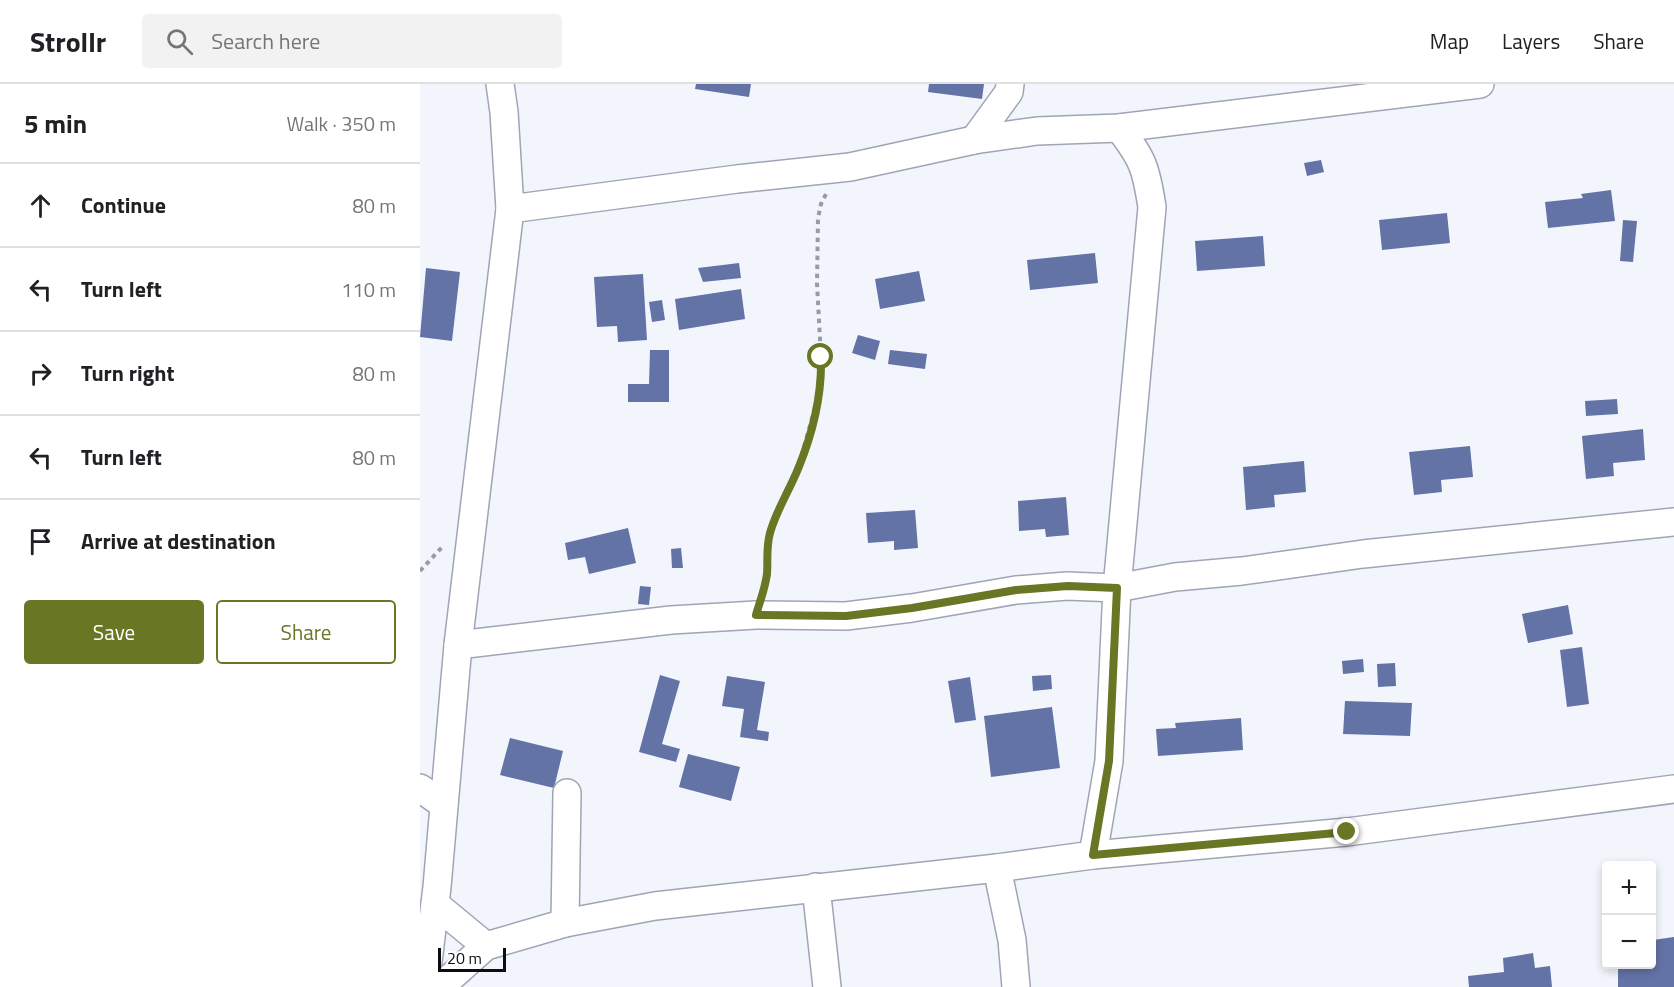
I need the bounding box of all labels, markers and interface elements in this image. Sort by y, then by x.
search box [142,14,562,68]
text: Strollr [30,20,106,63]
text: Search here [211,24,320,58]
icon: search [163,25,196,58]
text: Map [1430,25,1469,57]
text: Layers [1502,25,1560,57]
text: Share [1593,25,1644,57]
text: 5 min [24,104,87,143]
text: Walk · 350 m [287,108,396,139]
text: Continue [81,188,166,222]
icon: ahead [24,189,57,222]
text: 80 m [352,190,396,221]
text: Turn left [81,272,162,306]
icon: left [24,273,57,306]
text: 110 m [341,274,396,305]
route start [807,343,833,369]
text: Turn right [81,356,175,390]
icon: right [24,357,57,390]
text: 80 m [352,358,396,389]
text: Turn left [81,440,162,474]
icon: left [24,441,57,474]
text: 80 m [352,442,396,473]
text: Arrive at destination [81,524,276,558]
icon: arrive [24,525,57,558]
button: Save [24,600,204,664]
button: Share [216,600,396,664]
route end [1333,818,1359,844]
map controls [1602,861,1656,969]
button: + [1602,861,1656,915]
button: − [1602,915,1656,969]
scale bar [438,945,506,972]
text: 20 m [447,946,482,970]

